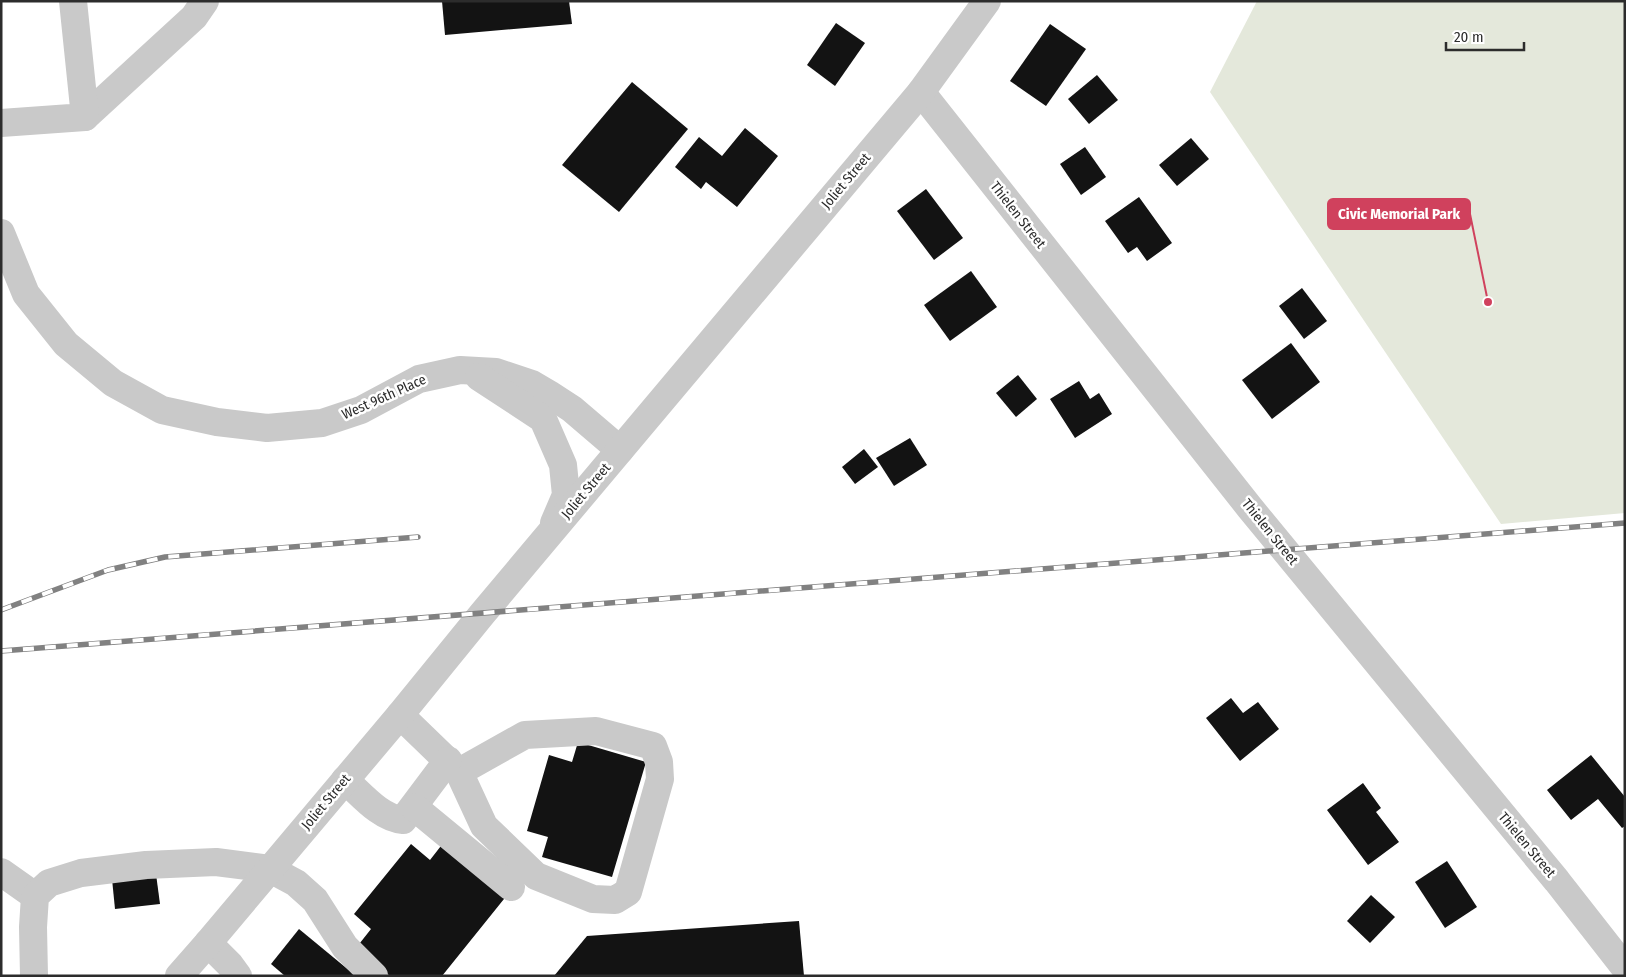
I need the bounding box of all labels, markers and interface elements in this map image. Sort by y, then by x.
scale bar [1446,20,1524,52]
text: 20 m [1454,28,1484,46]
street label: Joliet Street [818,149,875,212]
street label: Thielen Street [987,178,1050,252]
callout: Civic Memorial Park [1328,199,1470,229]
text: Civic Memorial Park [1338,205,1460,223]
street label: West 96th Place [339,371,429,423]
street label: Joliet Street [558,459,615,522]
street label: Thielen Street [1238,496,1302,569]
street label: Joliet Street [298,770,355,833]
street label: Thielen Street [1495,809,1559,881]

